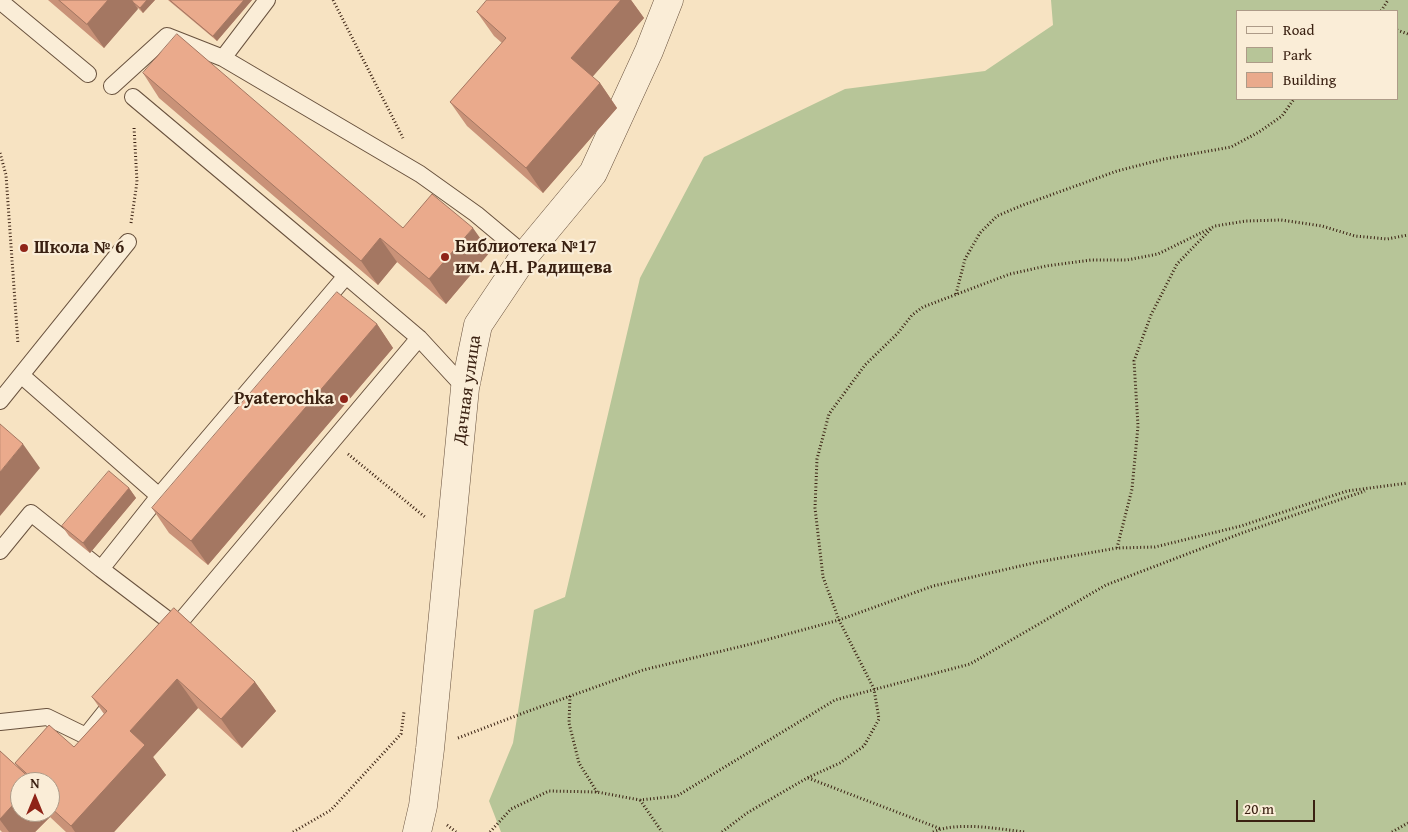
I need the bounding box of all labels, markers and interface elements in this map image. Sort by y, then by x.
legend [1236,10,1398,100]
text: Road [1283,19,1314,40]
text: Park [1283,44,1312,65]
text: Building [1283,69,1336,90]
place label: Библиотека №17 им. А.Н. Радищева [455,236,612,278]
place label: Школа № 6 [34,237,124,259]
marker: Школа № 6 [18,242,30,254]
marker: Библиотека №17 им. А.Н. Радищева [439,251,451,263]
street label: Дачная улица [450,334,486,446]
place label: Pyaterochka [234,388,334,410]
marker: Pyaterochka [338,393,350,405]
north arrow [10,772,60,822]
text: N [30,773,40,793]
scale bar [1238,790,1317,822]
text: 20 m [1244,798,1274,819]

